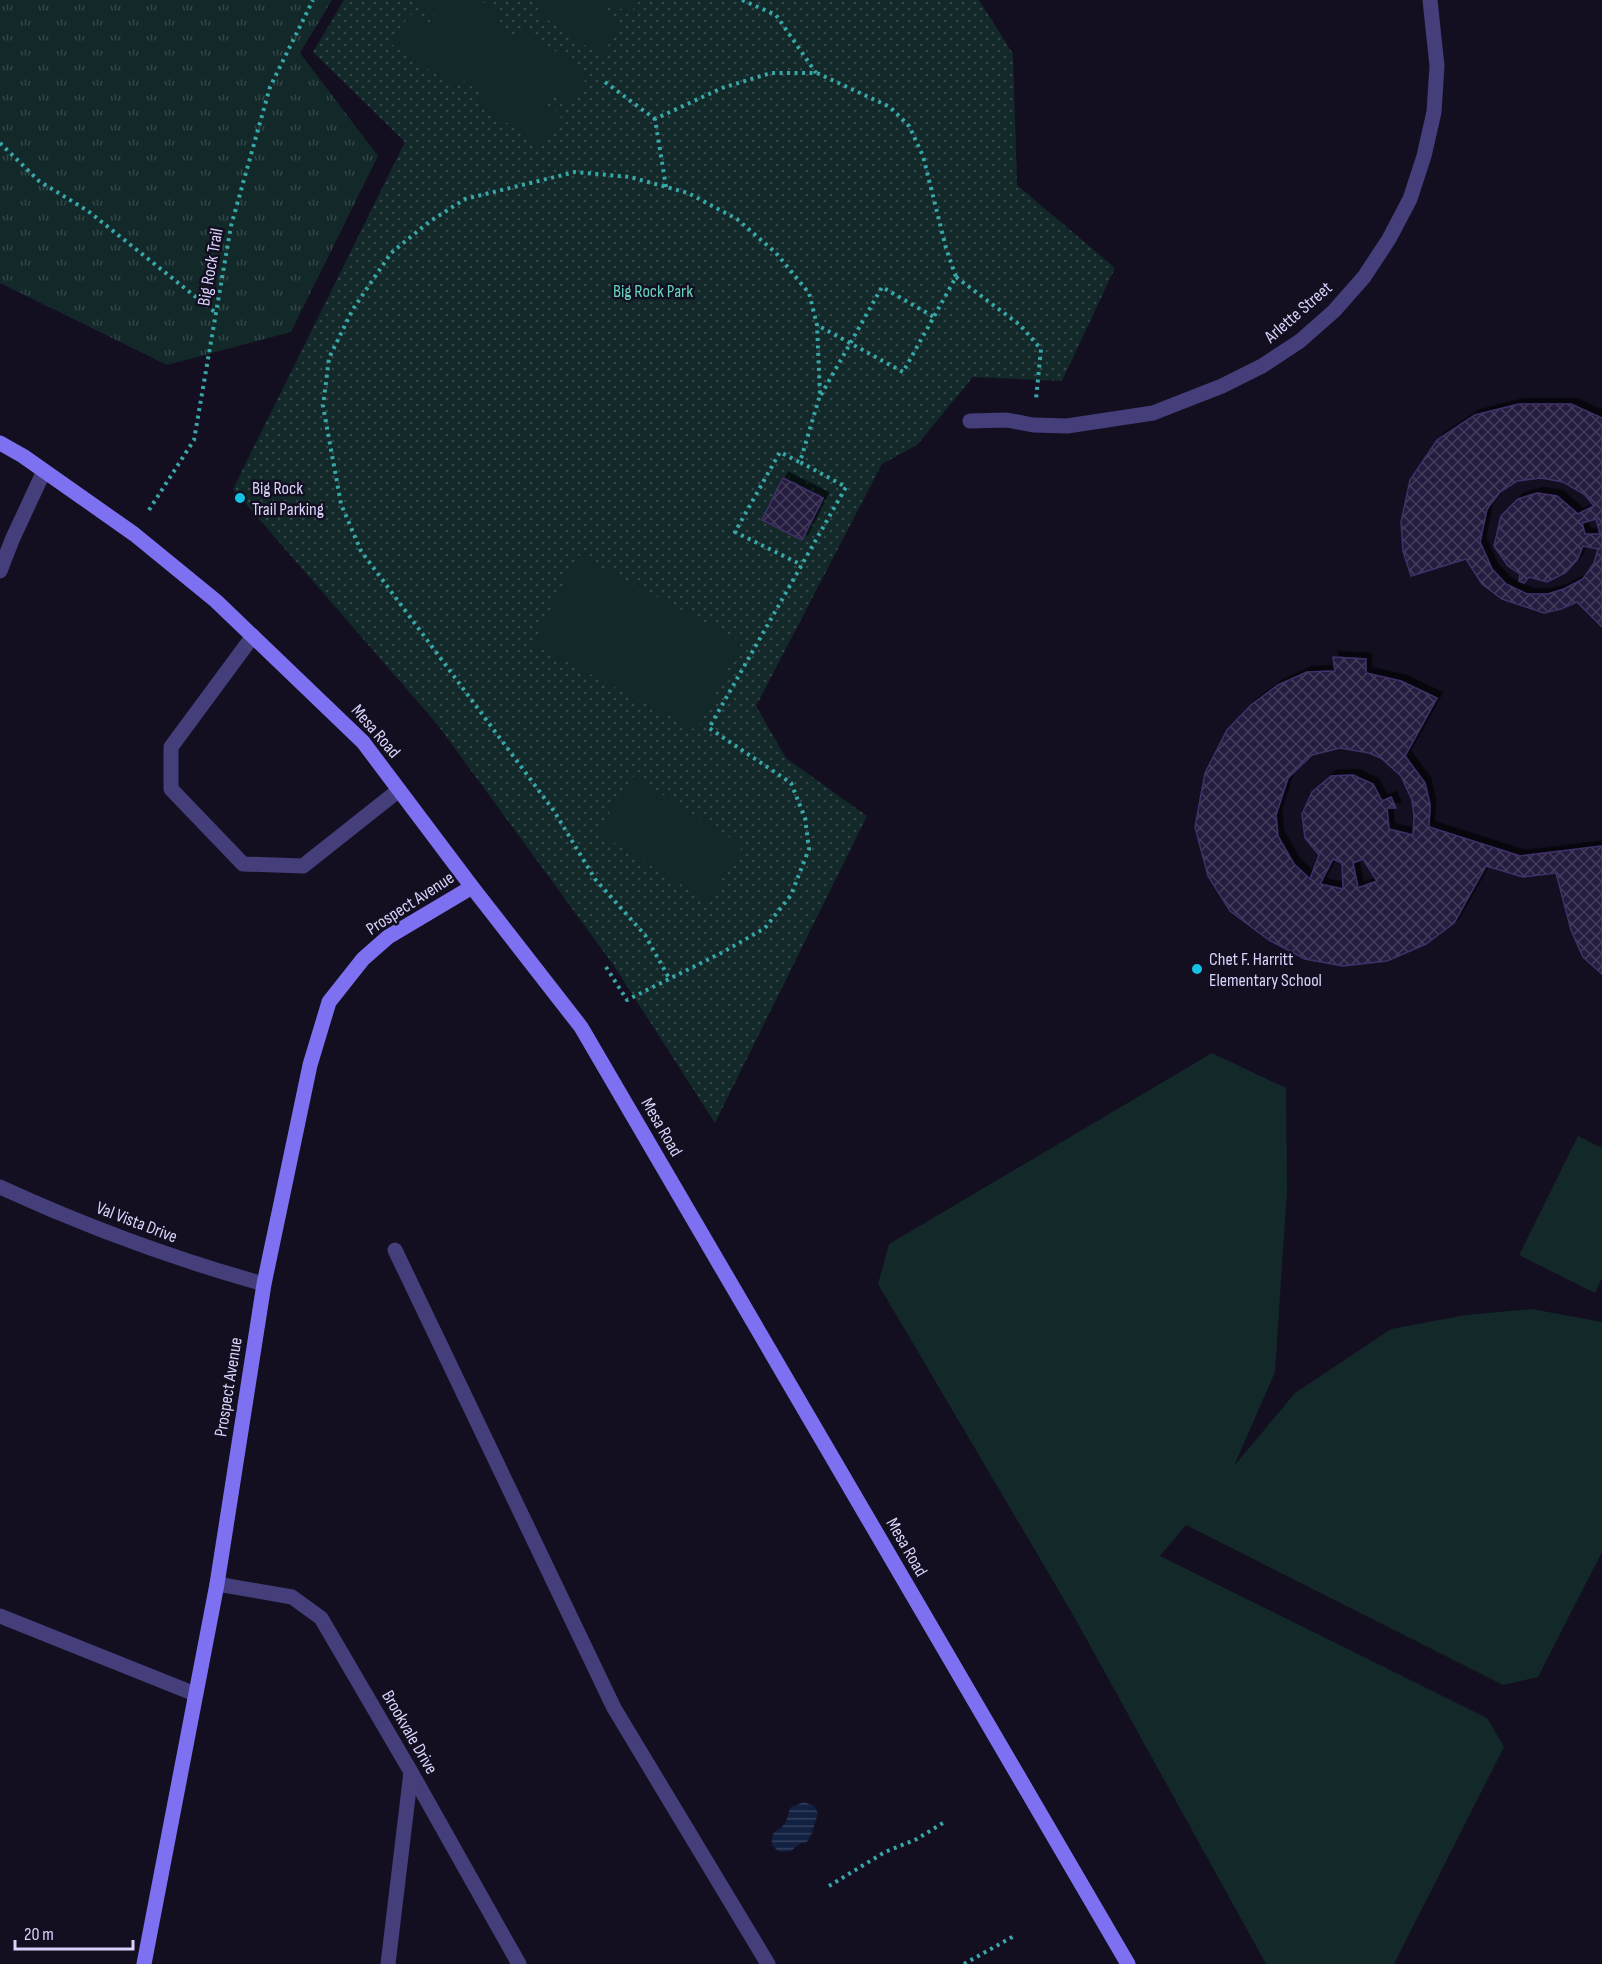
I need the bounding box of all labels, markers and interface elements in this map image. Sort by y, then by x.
street label: Big Rock Trail [193,227,228,308]
street label: Arlette Street [1259,277,1337,348]
park label: Big Rock Park [613,281,693,302]
place label: Big Rock Trail Parking [252,478,324,520]
marker: Big Rock Trail Parking [233,491,247,505]
street label: Mesa Road [347,700,405,762]
street label: Prospect Avenue [362,867,458,940]
place label: Chet F. Harritt Elementary School [1209,949,1322,991]
marker: Chet F. Harritt Elementary School [1190,962,1204,976]
street label: Mesa Road [636,1094,687,1160]
street label: Val Vista Drive [93,1197,180,1248]
street label: Prospect Avenue [210,1336,247,1438]
street label: Mesa Road [881,1514,932,1580]
street label: Brookvale Drive [377,1687,442,1778]
scale bar [15,1913,134,1951]
text: 20 m [24,1924,54,1945]

